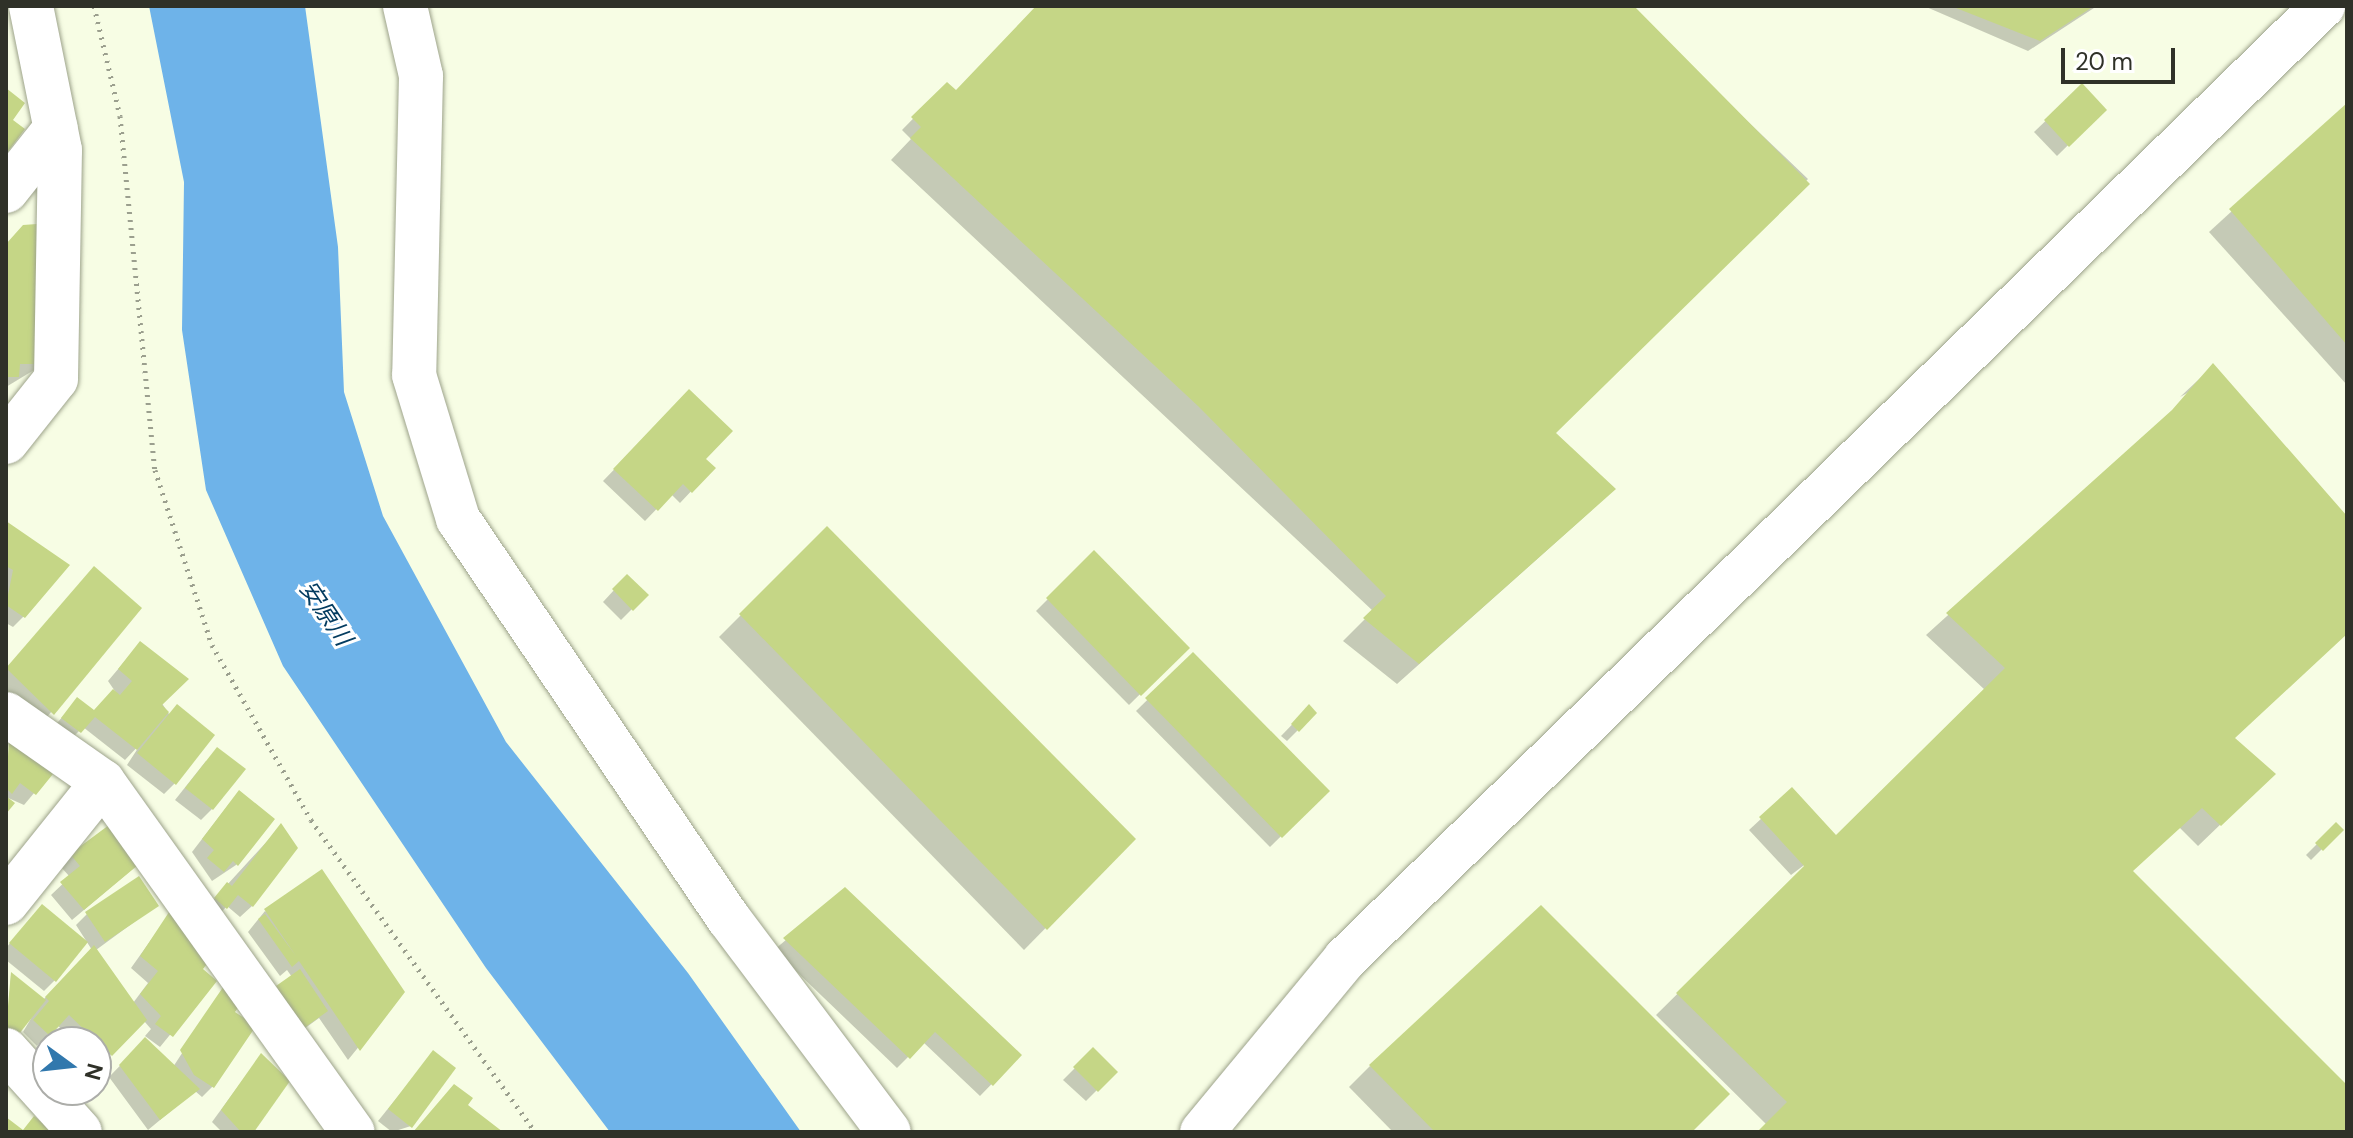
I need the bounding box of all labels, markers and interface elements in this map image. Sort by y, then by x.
scale bar [2065,32,2179,82]
text: 20 m [2075,46,2133,77]
water label: 安原川 [294,575,358,651]
north arrow [32,1026,112,1106]
text: N [78,1060,110,1083]

